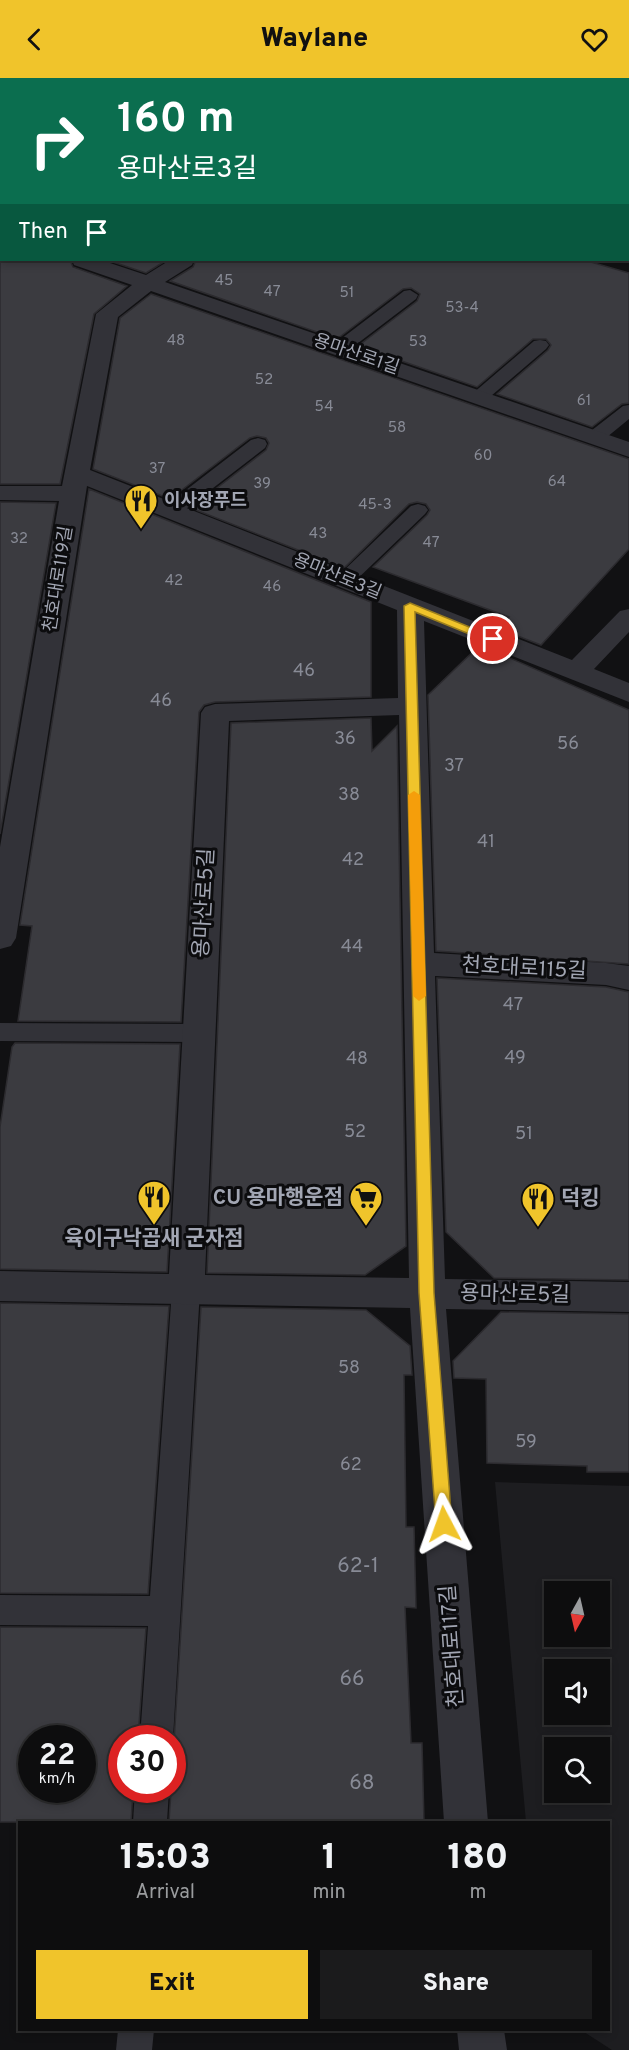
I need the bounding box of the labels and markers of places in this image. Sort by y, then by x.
restaurant icon: 이사장푸드 [123,483,159,530]
place label: 이사장푸드 [164,490,247,513]
pin [467,613,518,664]
restaurant icon: 육이구낙곱새 군자점 [136,1179,172,1226]
supermarket icon: CU 용마행운점 [348,1180,384,1227]
restaurant icon: 덕킹 [520,1181,556,1228]
place label: CU 용마행운점 [213,1185,343,1212]
place label: 덕킹 [561,1186,600,1213]
place label: 육이구낙곱새 군자점 [64,1226,244,1253]

